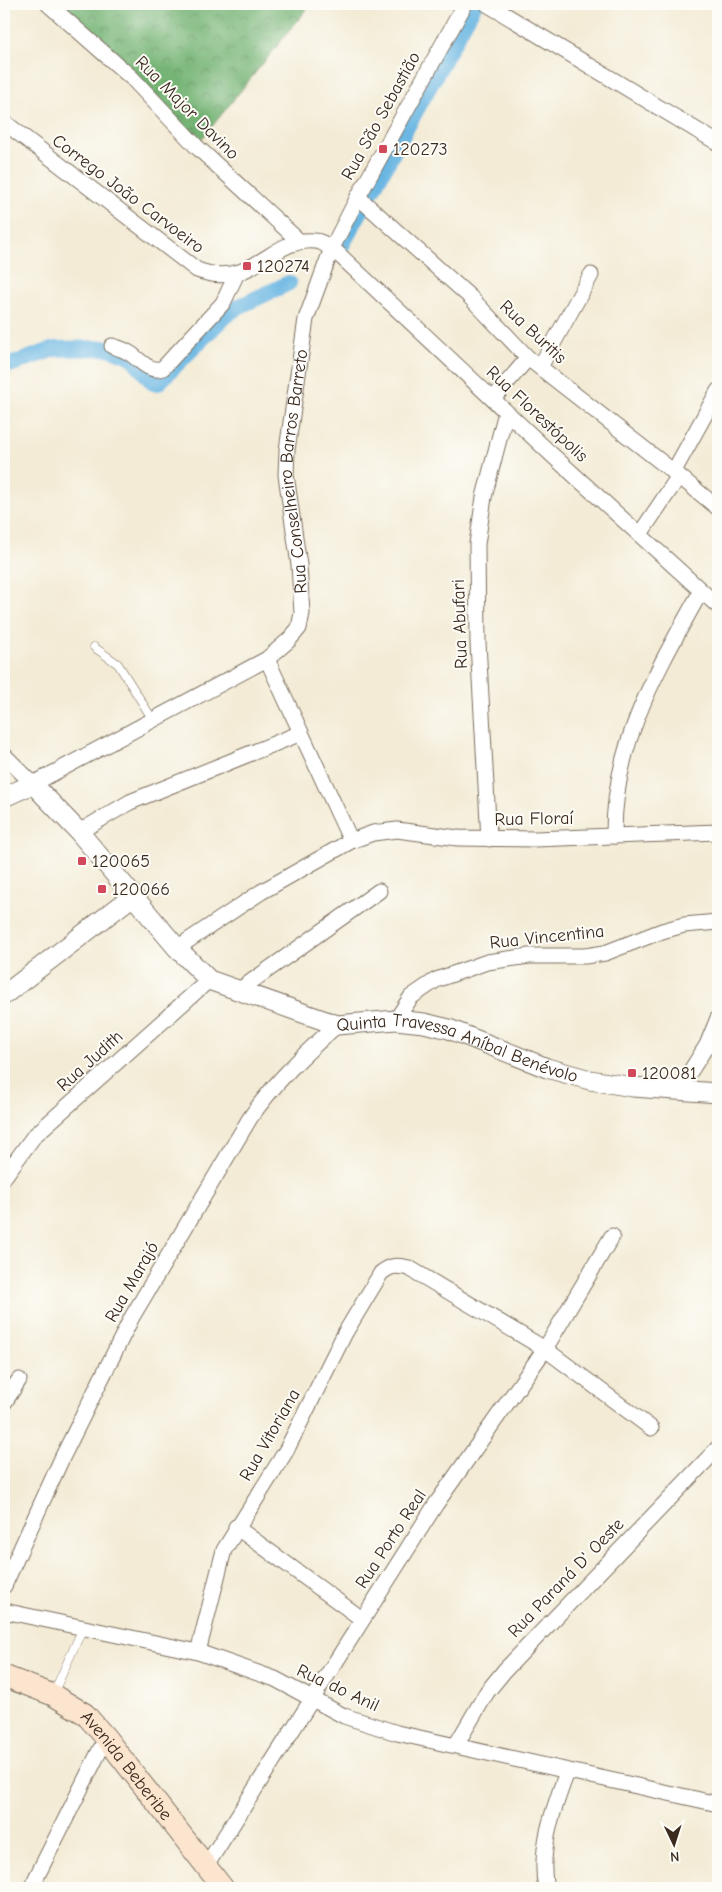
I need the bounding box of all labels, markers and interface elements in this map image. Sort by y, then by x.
street label: Rua São Sebastião [337,48,425,184]
street label: Rua Major Davino [131,52,243,164]
street label: Corrego João Carvoeiro [48,130,208,258]
place label: 120273 [393,139,448,160]
marker: 120273 [377,143,389,155]
place label: 120274 [257,256,310,277]
marker: 120274 [241,260,253,272]
street label: Rua Buritis [495,296,571,368]
street label: Rua Conselheiro Barros Barreto [275,348,312,594]
street label: Rua Florestópolis [482,362,592,466]
street label: Rua Abufari [448,579,472,669]
street label: Rua Floraí [494,808,575,830]
place label: 120065 [92,851,150,872]
marker: 120065 [76,855,88,867]
place label: 120066 [112,879,170,900]
marker: 120066 [96,883,108,895]
street label: Rua Vincentina [489,921,605,953]
street label: Quinta Travessa Aníbal Benévolo [336,1009,580,1087]
street label: Rua Judith [53,1026,127,1096]
place label: 120081 [642,1063,697,1084]
marker: 120081 [626,1067,638,1079]
street label: Rua Marajó [101,1238,163,1326]
street label: Rua Vitoriana [235,1385,305,1485]
street label: Rua Porto Real [351,1485,431,1593]
street label: Rua Paraná D' Oeste [504,1514,628,1642]
street label: Rua do Anil [293,1660,383,1716]
street label: Avenida Beberibe [76,1706,177,1825]
north arrow [650,1820,700,1870]
text: N [670,1848,680,1865]

